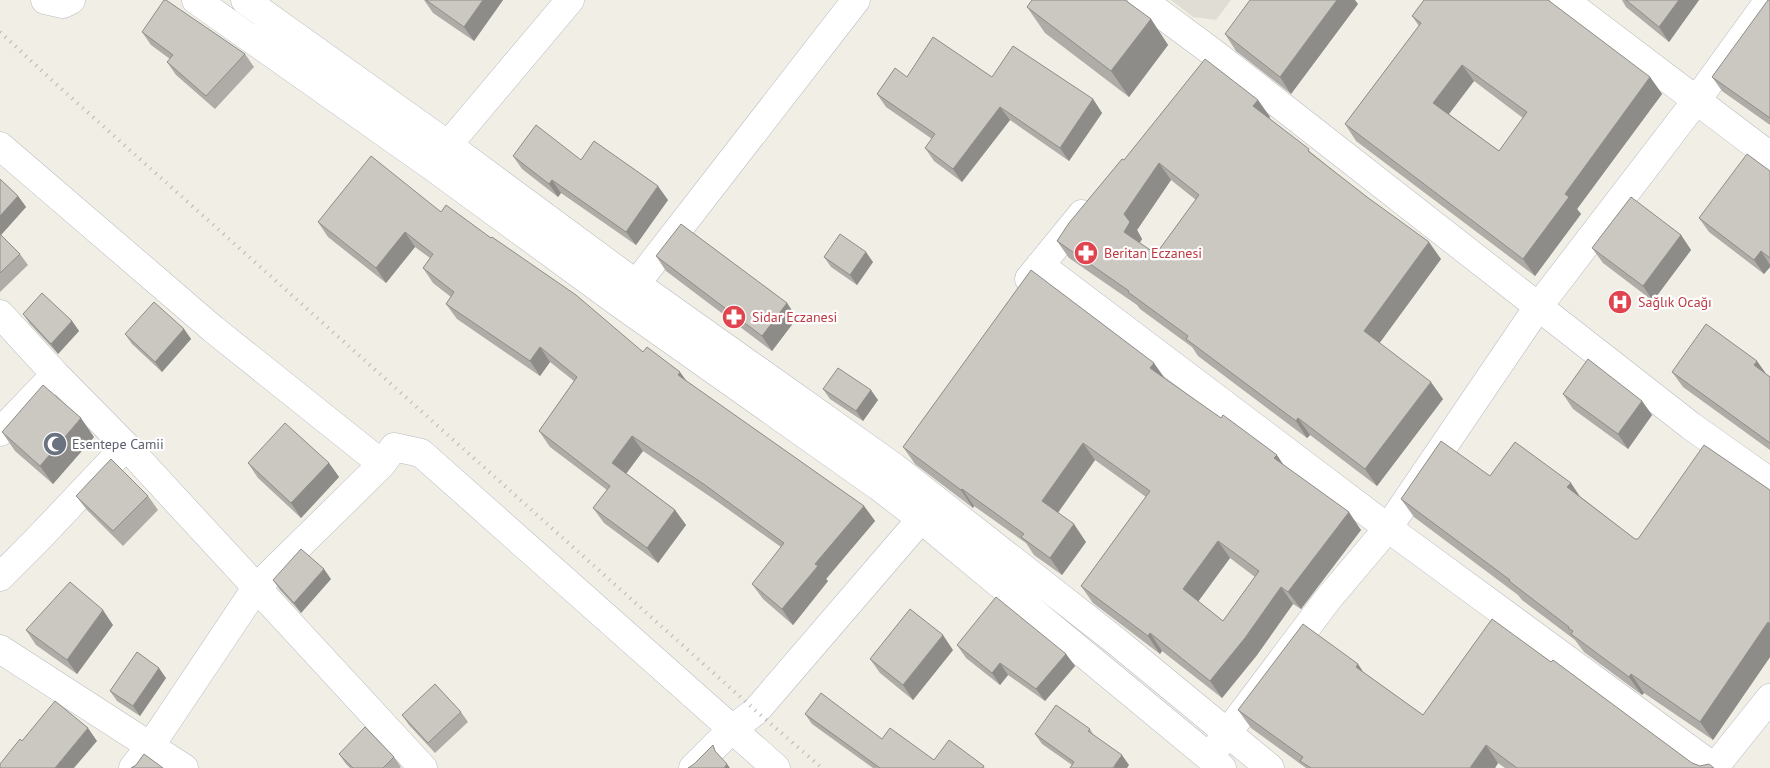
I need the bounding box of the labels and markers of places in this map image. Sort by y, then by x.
pharmacy icon: Beritan Eczanesi [1073,240,1099,266]
place label: Beritan Eczanesi [1104,244,1202,262]
hospital icon: Sağlık Ocağı [1607,289,1633,315]
place label: Sağlık Ocağı [1638,293,1712,311]
pharmacy icon: Sidar Eczanesi [721,304,747,330]
place label: Sidar Eczanesi [752,308,837,326]
mosque icon: Esentepe Camii [42,431,68,457]
place label: Esentepe Camii [72,435,164,453]

